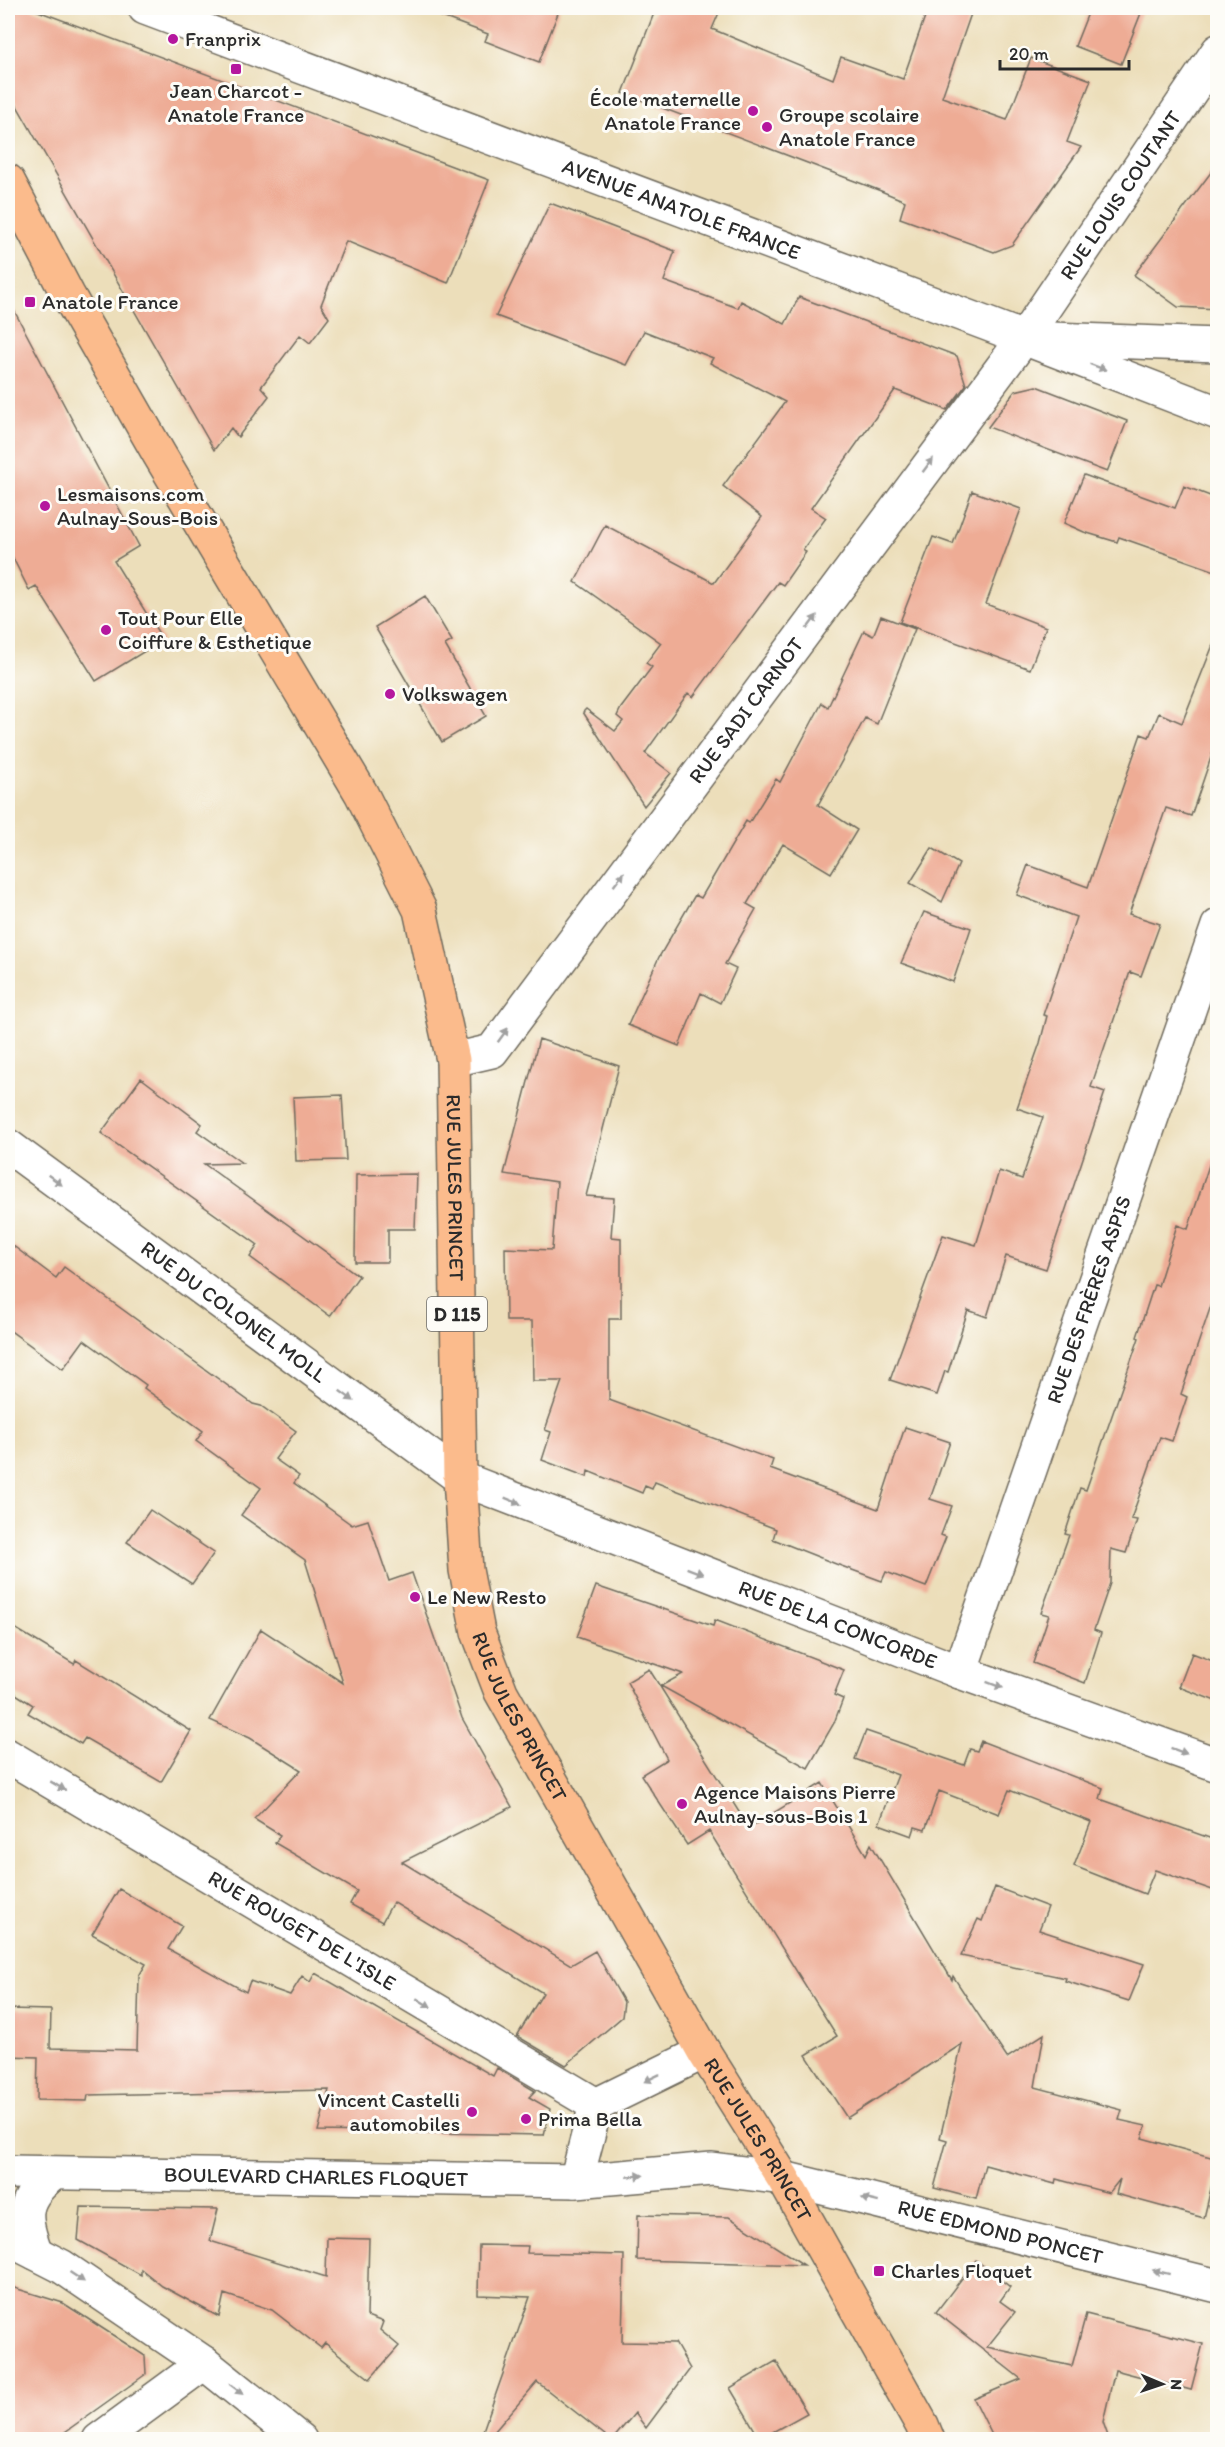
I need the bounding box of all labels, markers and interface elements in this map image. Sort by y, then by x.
place label: Franprix [185,26,261,51]
marker: Franprix [166,32,180,46]
scale bar [1000,33,1129,71]
text: 20 m [1009,43,1049,65]
marker: Jean Charcot - Anatole France [229,62,243,76]
place label: Jean Charcot - Anatole France [168,78,304,127]
place label: École maternelle Anatole France [590,86,741,135]
place label: Groupe scolaire Anatole France [779,102,919,151]
marker: École maternelle Anatole France [746,104,760,118]
street label: RUE LOUIS COUTANT [1054,105,1186,284]
marker: Groupe scolaire Anatole France [760,120,774,134]
street label: AVENUE ANATOLE FRANCE [559,153,804,265]
place label: Anatole France [42,289,178,314]
marker: Anatole France [23,295,37,309]
one-way arrow [1089,362,1107,372]
one-way arrow [922,458,934,474]
place label: Lesmaisons.com Aulnay-Sous-Bois [57,481,218,530]
marker: Lesmaisons.com Aulnay-Sous-Bois [38,499,52,513]
place label: Tout Pour Elle Coiffure & Esthetique [118,605,312,654]
one-way arrow [805,614,817,629]
marker: Tout Pour Elle Coiffure & Esthetique [99,623,113,637]
street label: RUE SADI CARNOT [683,632,809,788]
place label: Volkswagen [402,681,508,706]
marker: Volkswagen [383,687,397,701]
one-way arrow [613,871,625,886]
one-way arrow [497,1028,509,1044]
street label: RUE JULES PRINCET [442,1094,470,1282]
one-way arrow [47,1174,62,1186]
street label: RUE DES FRÈRES ASPIS [1041,1192,1136,1407]
street label: RUE DU COLONEL MOLL [136,1235,332,1388]
road number: D 115 [427,1297,487,1331]
one-way arrow [338,1390,354,1402]
one-way arrow [505,1496,523,1506]
one-way arrow [687,1566,705,1576]
street label: RUE DE LA CONCORDE [735,1574,941,1674]
place label: Le New Resto [427,1584,547,1609]
marker: Le New Resto [408,1590,422,1604]
street label: RUE JULES PRINCET [467,1628,573,1806]
one-way arrow [987,1680,1005,1690]
one-way arrow [1170,1746,1188,1756]
place label: Agence Maisons Pierre Aulnay-sous-Bois 1 [694,1779,896,1828]
one-way arrow [50,1780,66,1791]
marker: Agence Maisons Pierre Aulnay-sous-Bois 1 [675,1797,689,1811]
street label: RUE ROUGET DE L'ISLE [204,1865,401,1996]
one-way arrow [416,1997,432,2008]
street label: RUE JULES PRINCET [699,2053,818,2226]
one-way arrow [643,2073,660,2082]
place label: Vincent Castelli automobiles [317,2087,460,2136]
marker: Vincent Castelli automobiles [465,2105,479,2119]
place label: Prima Bella [538,2106,642,2131]
marker: Prima Bella [519,2112,533,2126]
street label: BOULEVARD CHARLES FLOQUET [164,2161,468,2191]
one-way arrow [625,2171,644,2181]
one-way arrow [860,2194,879,2204]
street label: RUE EDMOND PONCET [895,2194,1106,2269]
place label: Charles Floquet [891,2258,1032,2283]
marker: Charles Floquet [872,2264,886,2278]
one-way arrow [1152,2267,1170,2277]
one-way arrow [69,2271,85,2282]
north arrow [1132,2354,1192,2414]
text: N [1167,2379,1186,2390]
one-way arrow [229,2383,244,2395]

